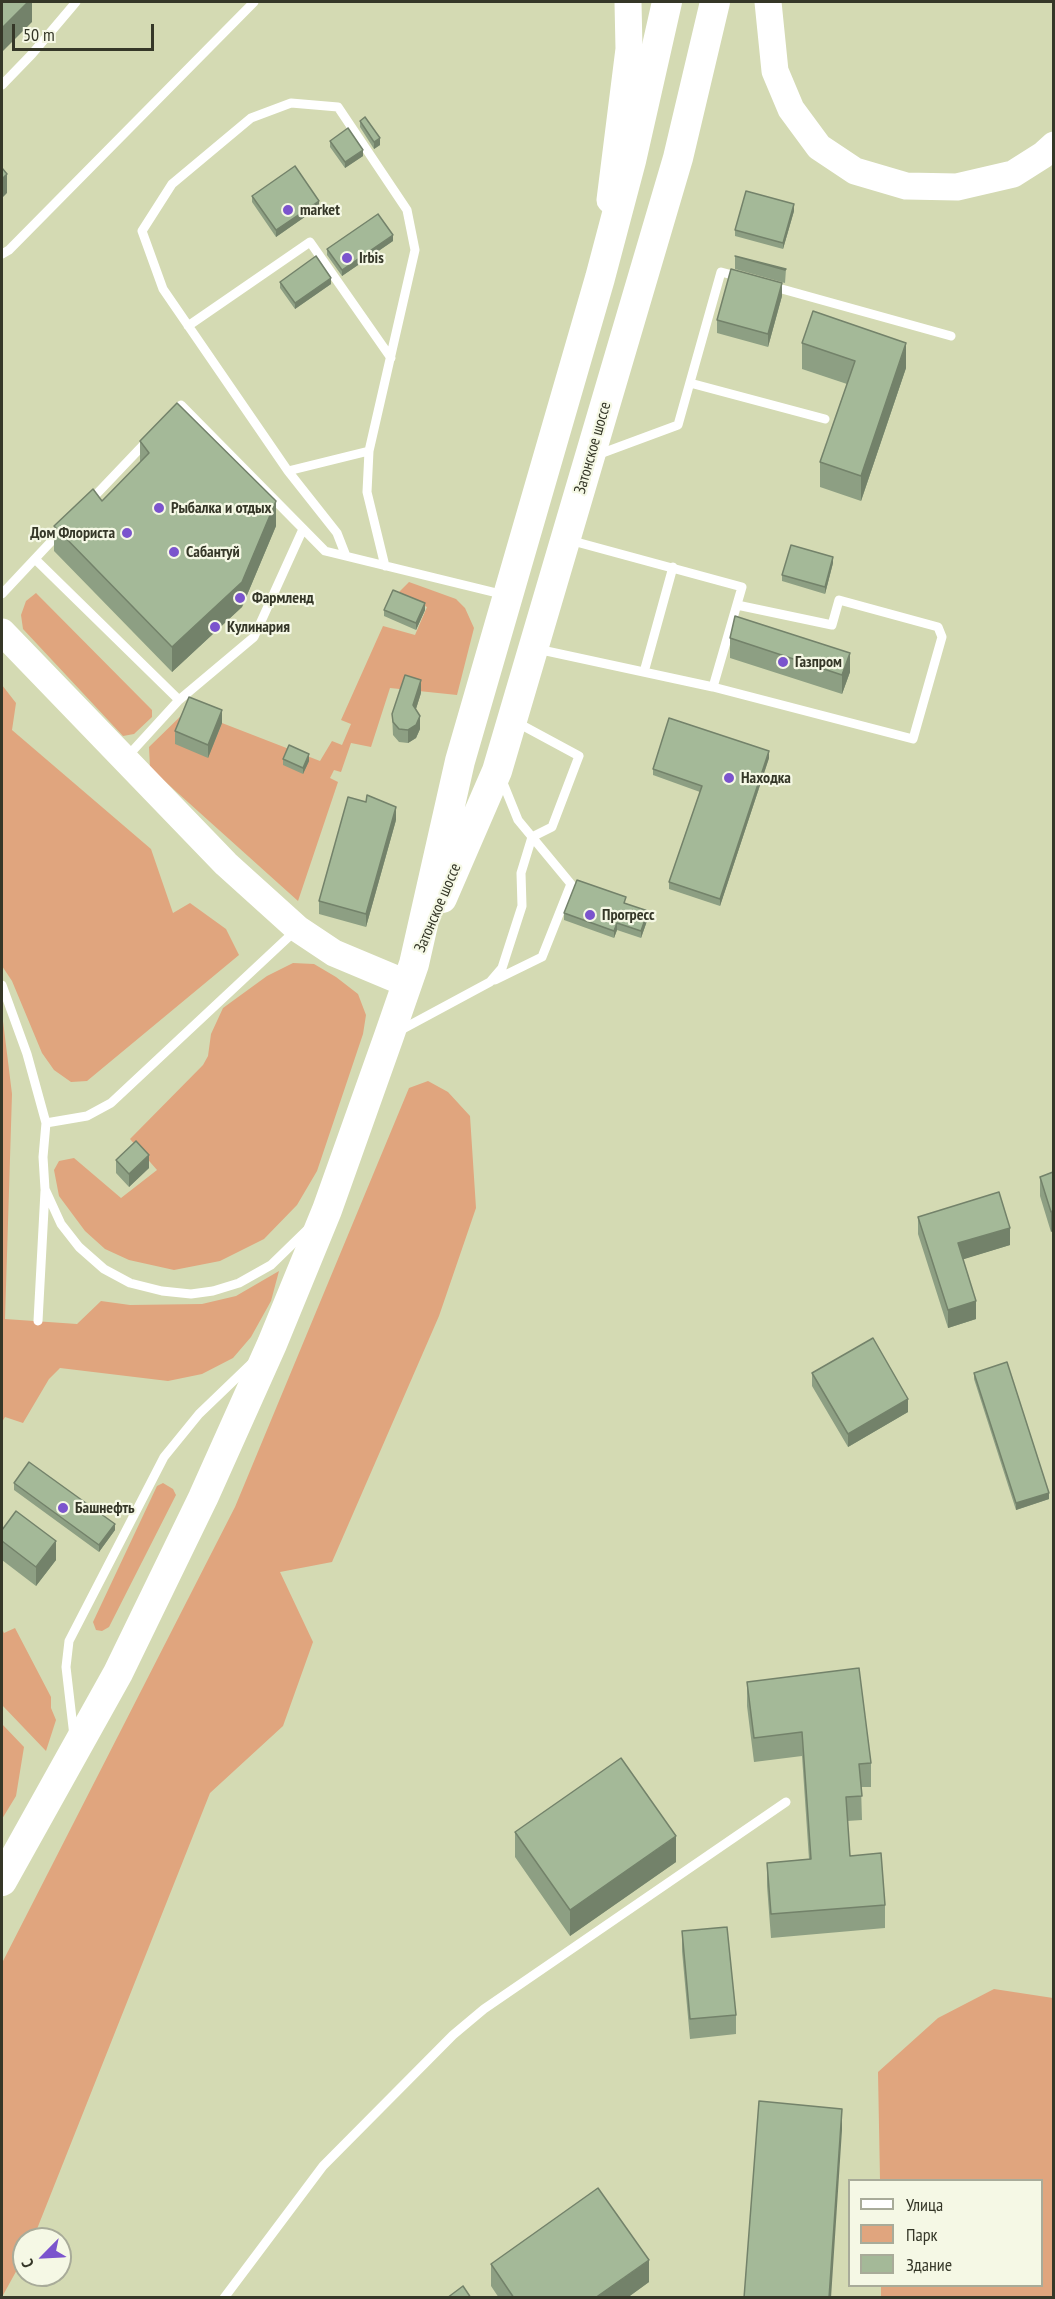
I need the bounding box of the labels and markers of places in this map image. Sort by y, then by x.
place label: market [300,200,340,220]
marker: market [281,203,295,217]
place label: Irbis [359,248,384,268]
marker: Irbis [340,251,354,265]
place label: Рыбалка и отдых [171,498,272,518]
marker: Рыбалка и отдых [152,501,166,515]
place label: Дом Флориста [30,523,115,543]
marker: Дом Флориста [120,526,134,540]
place label: Сабантуй [186,542,240,562]
marker: Сабантуй [167,545,181,559]
place label: Фармленд [252,588,314,608]
marker: Фармленд [233,591,247,605]
place label: Кулинария [227,617,290,637]
marker: Кулинария [208,620,222,634]
place label: Газпром [795,652,842,672]
marker: Газпром [776,655,790,669]
place label: Находка [741,768,791,788]
marker: Находка [722,771,736,785]
place label: Прогресс [602,905,655,925]
marker: Прогресс [583,908,597,922]
place label: Башнефть [75,1498,135,1518]
marker: Башнефть [56,1501,70,1515]

